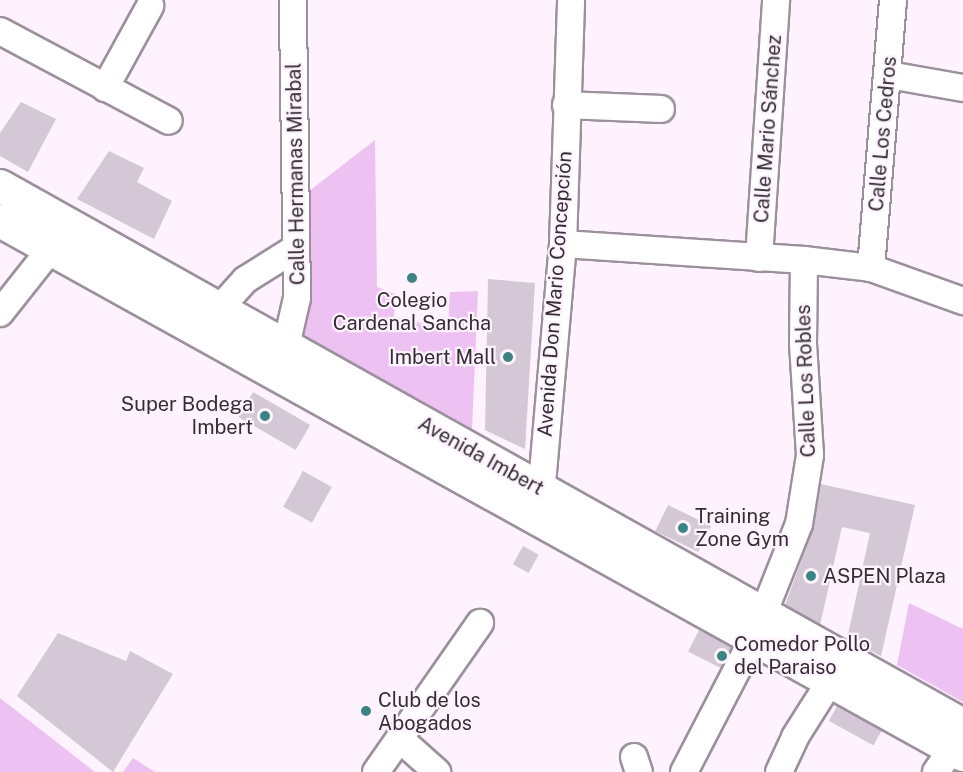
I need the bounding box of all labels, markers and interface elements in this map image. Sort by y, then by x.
street label: Calle Mario Sánchez [749,34,787,224]
street label: Calle Los Cedros [864,55,902,213]
street label: Calle Hermanas Mirabal [282,63,310,285]
street label: Avenida Don Mario Concepción [533,150,577,438]
marker: Colegio Cardenal Sancha [405,271,419,285]
place label: Colegio Cardenal Sancha [333,288,491,335]
street label: Calle Los Robles [791,304,821,458]
place label: Imbert Mall [389,345,496,369]
marker: Imbert Mall [501,350,515,364]
place label: Super Bodega Imbert [121,392,253,439]
marker: Super Bodega Imbert [258,409,272,423]
street label: Avenida Imbert [414,412,548,500]
place label: Training Zone Gym [695,504,789,551]
marker: Training Zone Gym [676,521,690,535]
place label: ASPEN Plaza [823,564,946,588]
marker: ASPEN Plaza [804,569,818,583]
place label: Comedor Pollo del Paraiso [734,632,870,679]
marker: Comedor Pollo del Paraiso [715,649,729,663]
place label: Club de los Abogados [378,688,481,735]
marker: Club de los Abogados [359,704,373,718]

